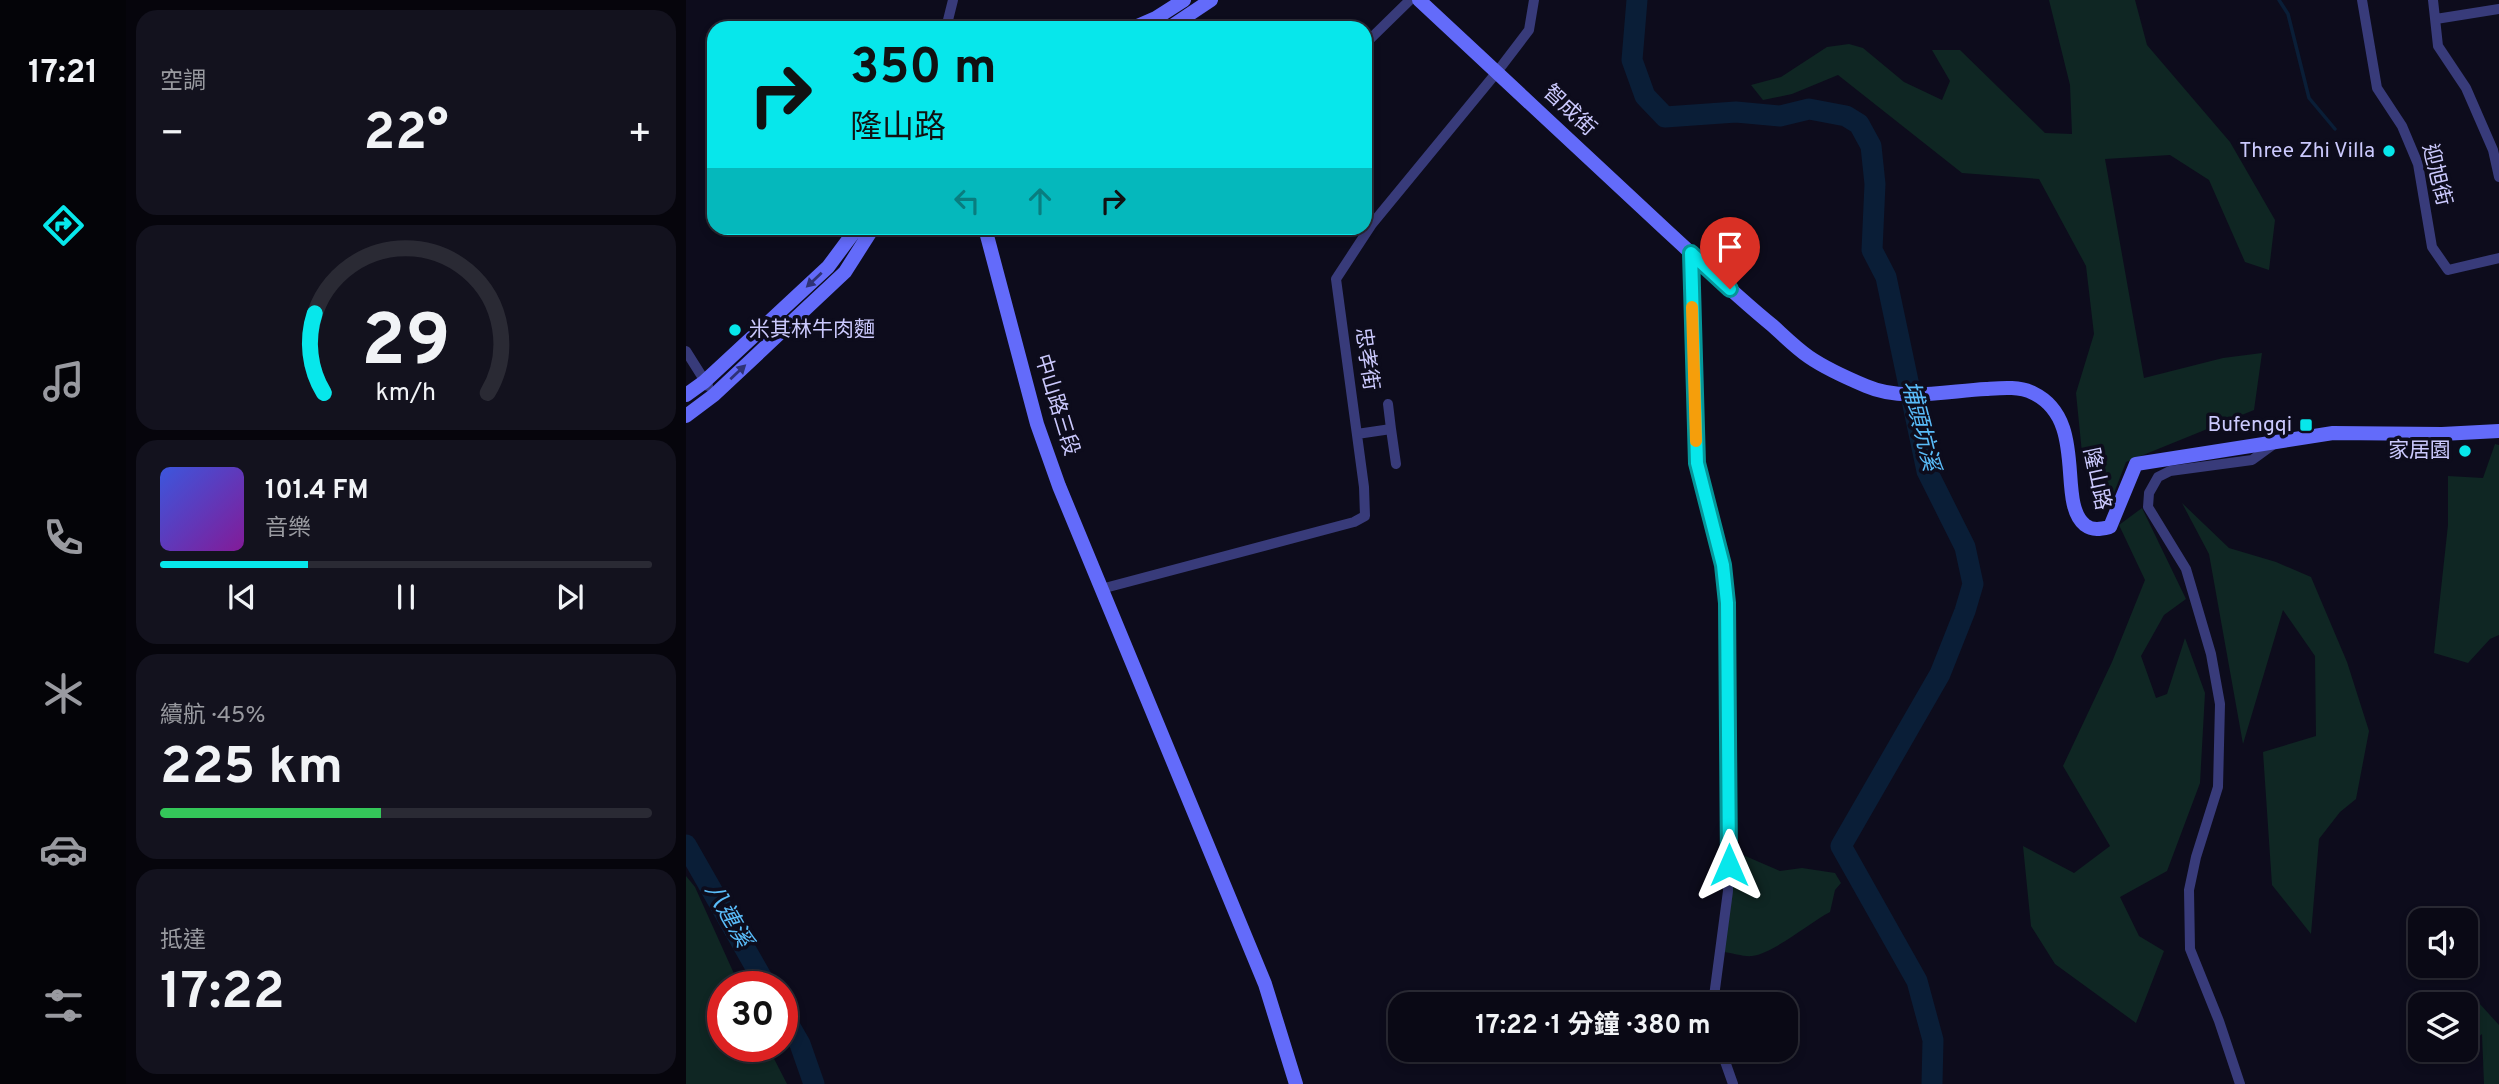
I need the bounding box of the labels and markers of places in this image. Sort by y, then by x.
place label: Three Zhi Villa [2239,138,2375,165]
marker: Three Zhi Villa [2381,143,2397,159]
pin [1700,217,1760,289]
place label: 米其林牛肉麵 [749,317,875,344]
marker: 米其林牛肉麵 [727,322,743,338]
place label: Bufengqi [2207,412,2292,439]
marker: Bufengqi [2298,417,2314,433]
place label: 家居園 [2388,438,2451,465]
marker: 家居園 [2457,443,2473,459]

